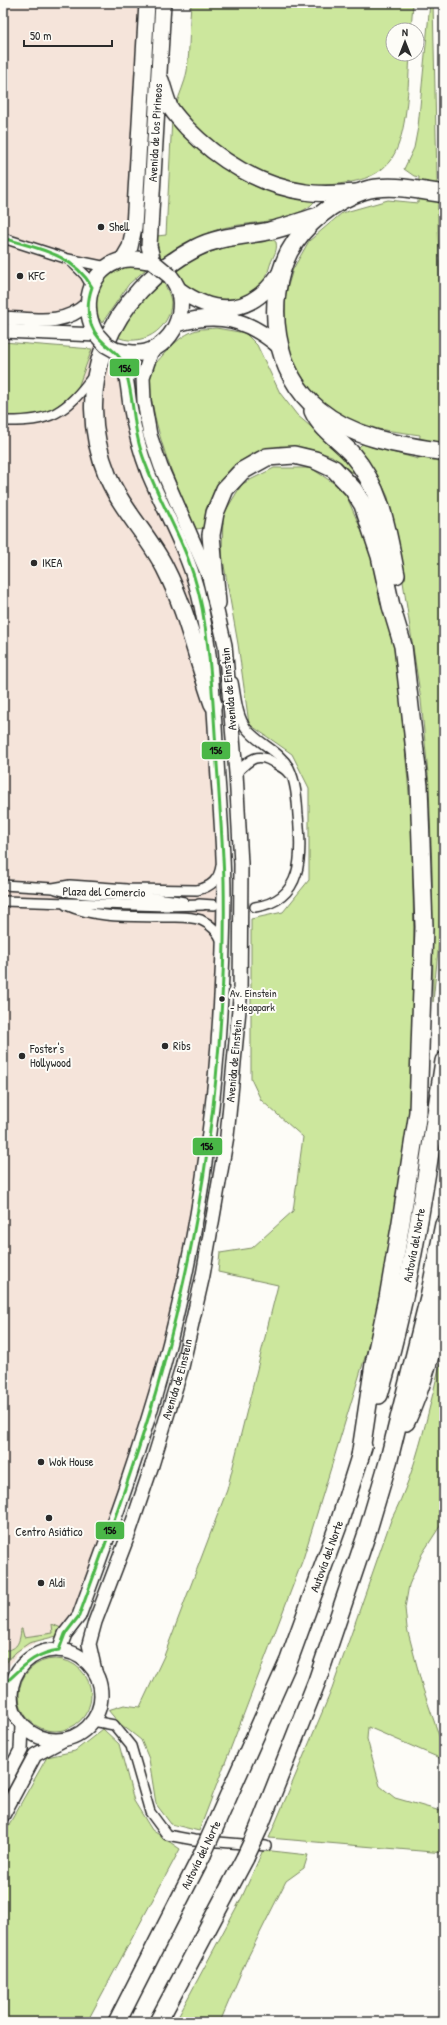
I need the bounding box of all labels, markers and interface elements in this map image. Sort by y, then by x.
scale bar [24,22,112,48]
north arrow [385,22,425,62]
text: N [402,25,408,39]
text: 50 m [30,27,51,44]
street label: Avenida de los Pirineos [144,82,166,183]
place label: Shell [109,218,130,235]
marker: Shell [96,222,106,232]
place label: KFC [28,267,46,284]
marker: KFC [15,271,25,281]
line badge: 156 [109,358,140,377]
text: 156 [118,361,132,375]
place label: IKEA [42,554,62,571]
marker: IKEA [29,558,39,568]
street label: Avenida de Einstein [216,647,241,731]
line badge: 156 [201,741,231,760]
text: 156 [209,743,223,757]
street label: Plaza del Comercio [62,882,146,901]
place label: Av. Einstein - Megapark [230,986,277,1014]
marker: Av. Einstein - Megapark [217,994,227,1004]
street label: Avenida de Einstein [221,1019,246,1103]
place label: Ribs [173,1037,191,1054]
place label: Foster's Hollywood [29,1040,71,1071]
marker: Ribs [160,1041,170,1051]
marker: Foster's Hollywood [17,1051,27,1061]
line badge: 156 [192,1137,223,1156]
text: 156 [200,1139,214,1153]
street label: Autovía del Norte [398,1207,429,1284]
street label: Avenida de Einstein [157,1337,196,1422]
place label: Wok House [49,1453,94,1470]
marker: Wok House [36,1457,46,1467]
marker: Centro Asiático [44,1513,54,1523]
street label: Autovía del Norte [306,1518,347,1594]
line badge: 156 [95,1521,125,1540]
place label: Centro Asiático [15,1523,83,1540]
text: 156 [103,1523,117,1537]
place label: Aldi [49,1574,65,1591]
marker: Aldi [36,1578,46,1588]
street label: Autovía del Norte [177,1817,225,1892]

